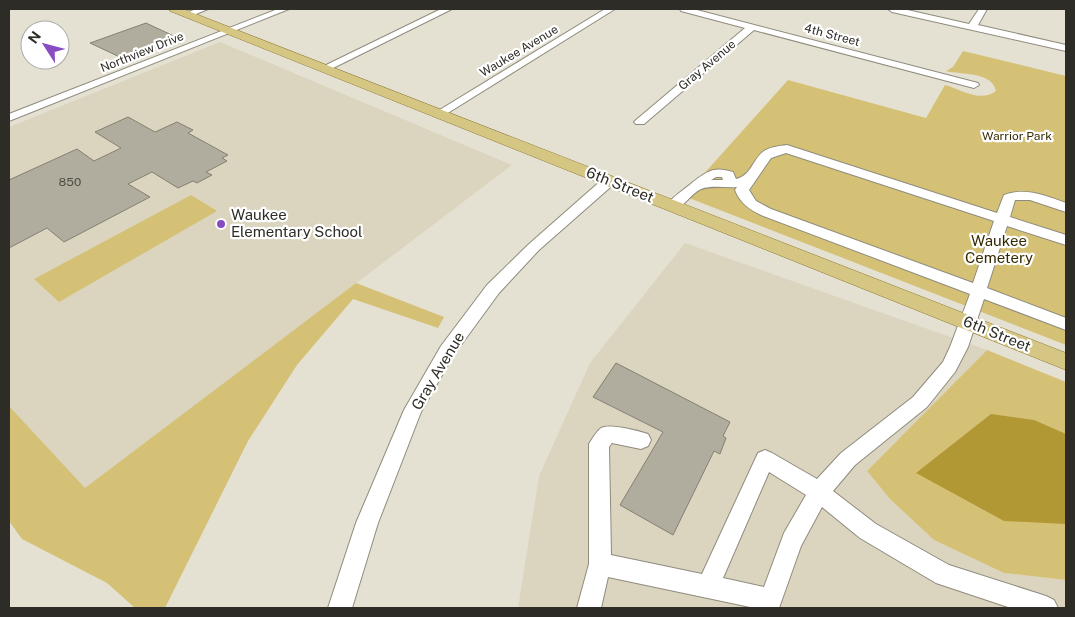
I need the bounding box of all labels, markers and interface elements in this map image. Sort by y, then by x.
north arrow [20,20,70,70]
street label: 4th Street [803,21,862,49]
street label: Waukee Avenue [477,22,561,80]
text: N [25,28,44,46]
street label: Northview Drive [98,29,186,75]
street label: Gray Avenue [676,37,739,93]
park label: Warrior Park [982,129,1052,143]
street label: 6th Street [584,163,657,206]
house number: 850 [59,175,81,189]
place label: Waukee Elementary School [231,206,363,240]
marker: Waukee Elementary School [215,218,227,230]
park label: Waukee Cemetery [965,232,1033,266]
street label: 6th Street [961,312,1034,355]
street label: Gray Avenue [408,329,467,413]

